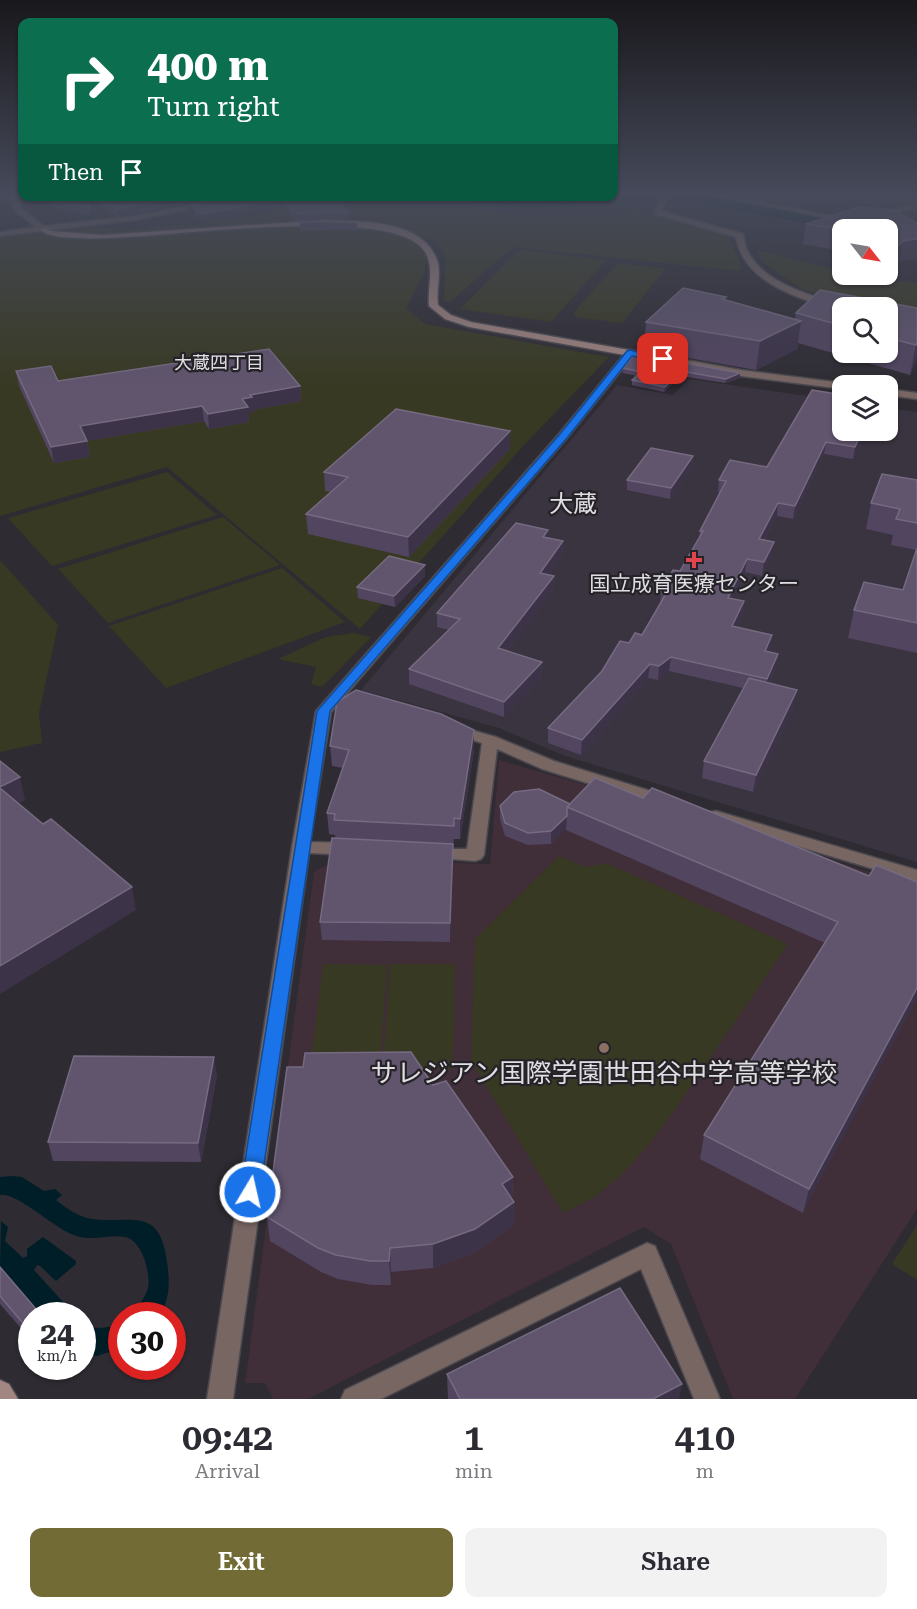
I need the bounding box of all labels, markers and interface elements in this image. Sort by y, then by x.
text: 400 m [147,41,269,90]
icon: right [48,42,126,120]
text: Turn right [147,91,280,123]
icon: arrive [115,156,148,189]
text: Then [48,160,103,185]
north arrow [832,219,898,285]
map controls [832,219,898,441]
button: search [832,297,898,363]
pin [637,333,688,384]
icon: arrive [646,342,679,375]
district label: 大蔵四丁目 [174,352,264,373]
button: layers [832,375,898,441]
district label: 大蔵 [549,490,597,518]
marker: 国立成育医療センター [685,551,703,569]
place label: 国立成育医療センター [589,572,799,596]
marker: サレジアン国際学園世田谷中学高等学校 [597,1041,611,1055]
place label: サレジアン国際学園世田谷中学高等学校 [371,1058,837,1088]
position arrow [218,1160,282,1224]
speed limit sign: 30 [108,1302,186,1380]
text: 24 [40,1316,74,1351]
text: km/h [37,1347,77,1365]
text: 09:42 [182,1417,273,1459]
text: 1 [464,1417,484,1459]
text: 410 [675,1417,735,1459]
text: Arrival [195,1459,260,1483]
text: min [455,1459,493,1483]
text: m [696,1459,714,1483]
button: Exit [30,1528,453,1597]
button: Share [465,1528,887,1597]

